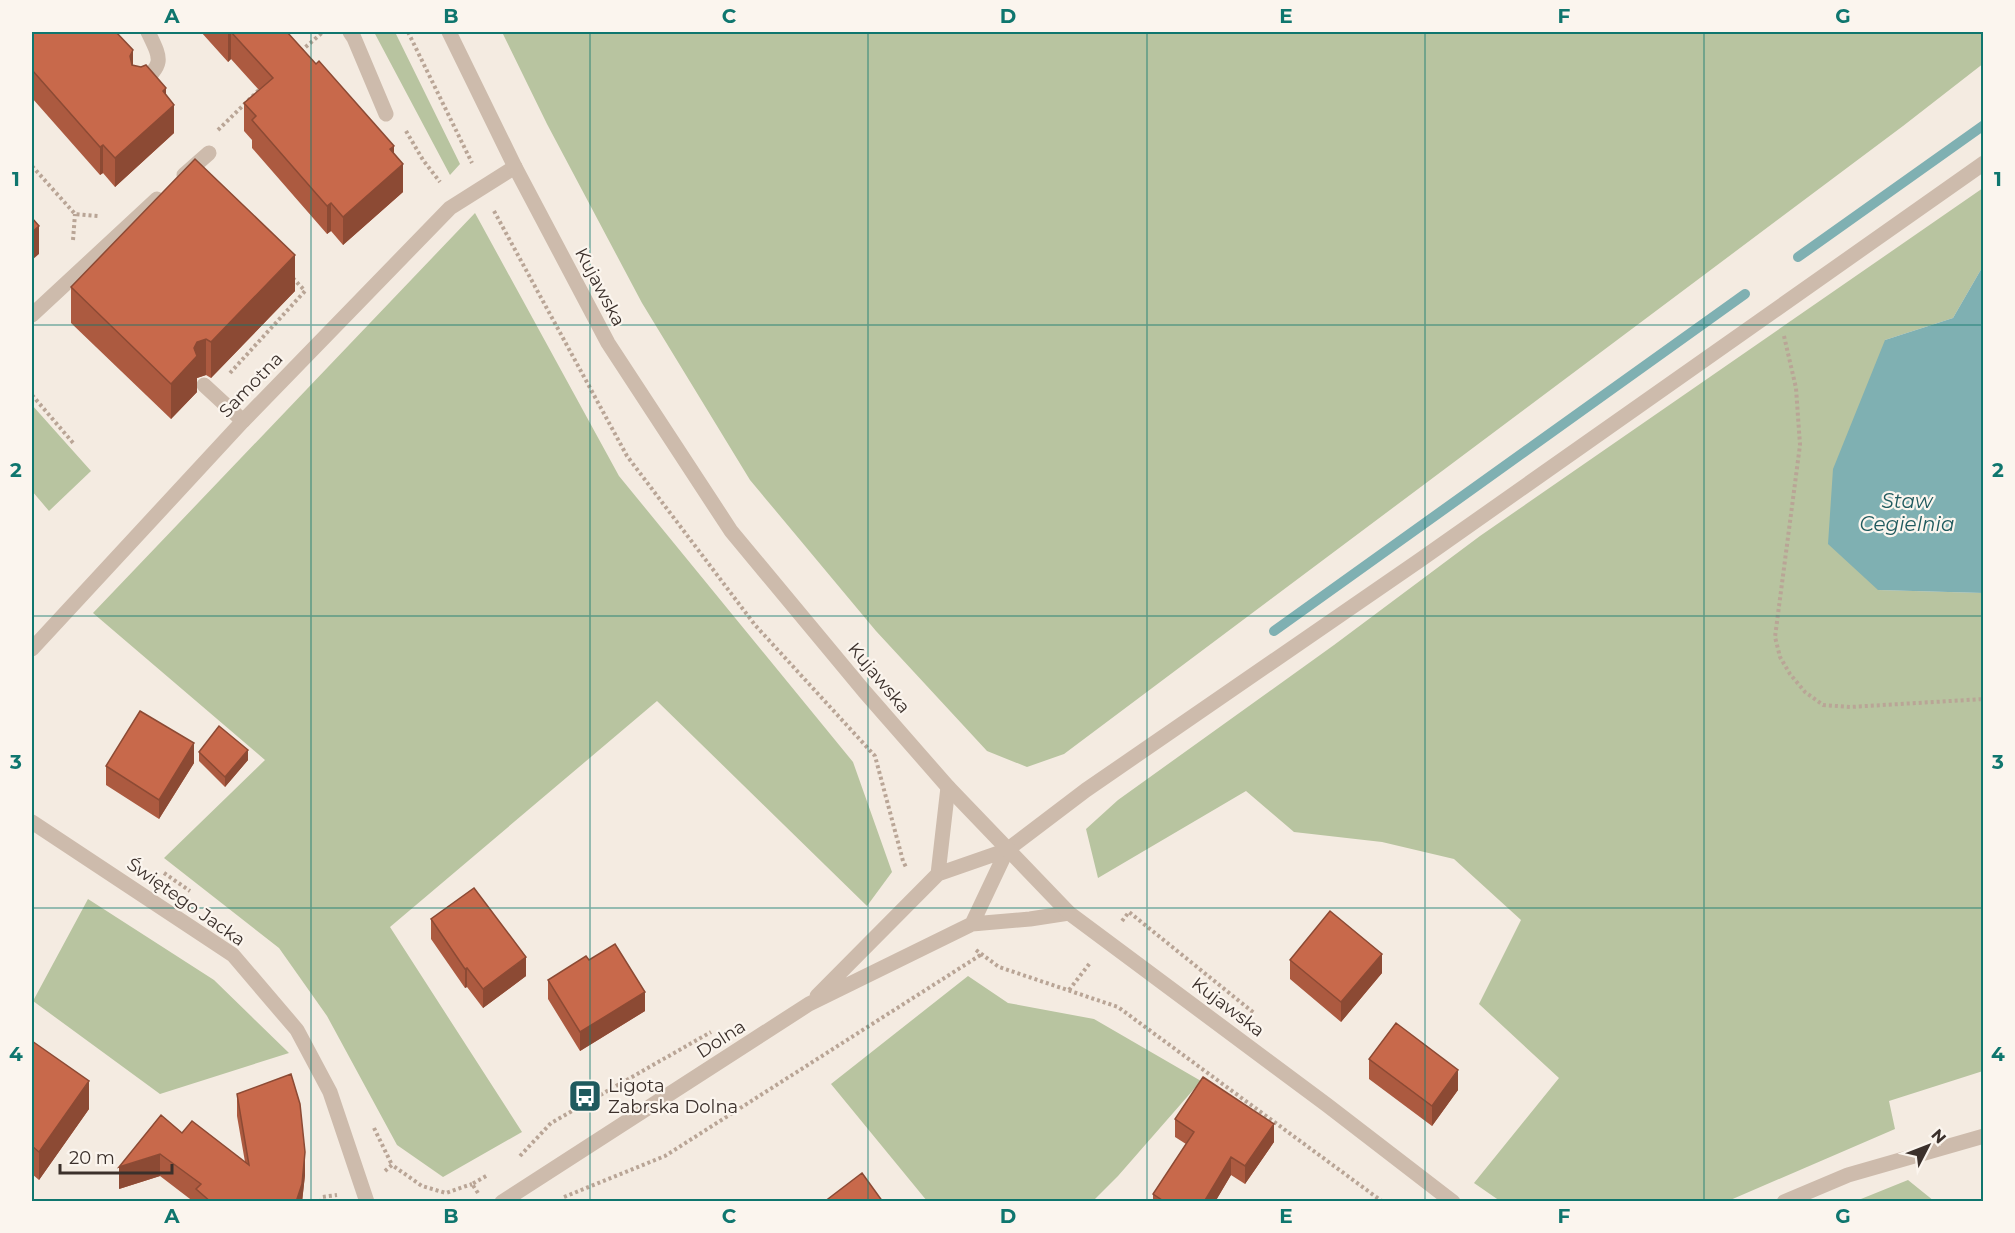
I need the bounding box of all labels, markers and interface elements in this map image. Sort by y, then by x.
text: A [163,4,180,28]
text: B [443,4,459,28]
text: C [722,4,737,28]
text: D [1000,4,1016,28]
text: E [1279,4,1293,28]
text: F [1558,4,1571,28]
text: G [1835,4,1851,28]
text: 1 [12,167,20,191]
text: 1 [1994,167,2002,191]
street label: Kujawska [570,244,630,330]
street label: Samotna [215,348,287,422]
text: 2 [10,458,22,482]
text: 2 [1992,458,2004,482]
water label: Staw Cegielnia [1859,489,1955,536]
street label: Kujawska [843,638,915,718]
text: 3 [9,750,22,774]
text: 3 [1991,750,2004,774]
street label: Świętego Jacka [123,853,249,951]
street label: Kujawska [1187,972,1269,1042]
street label: Dolna [692,1015,750,1063]
text: 4 [9,1042,23,1066]
text: 4 [1991,1042,2005,1066]
place label: Ligota Zabrska Dolna [608,1075,738,1118]
bus stop icon: Ligota Zabrska Dolna [567,1078,603,1114]
north arrow [1898,1116,1958,1176]
text: N [1927,1125,1950,1147]
scale bar [60,1137,172,1175]
text: 20 m [69,1147,115,1169]
text: A [163,1204,180,1228]
text: B [443,1204,459,1228]
text: C [722,1204,737,1228]
text: D [1000,1204,1016,1228]
text: E [1279,1204,1293,1228]
text: F [1558,1204,1571,1228]
text: G [1835,1204,1851,1228]

